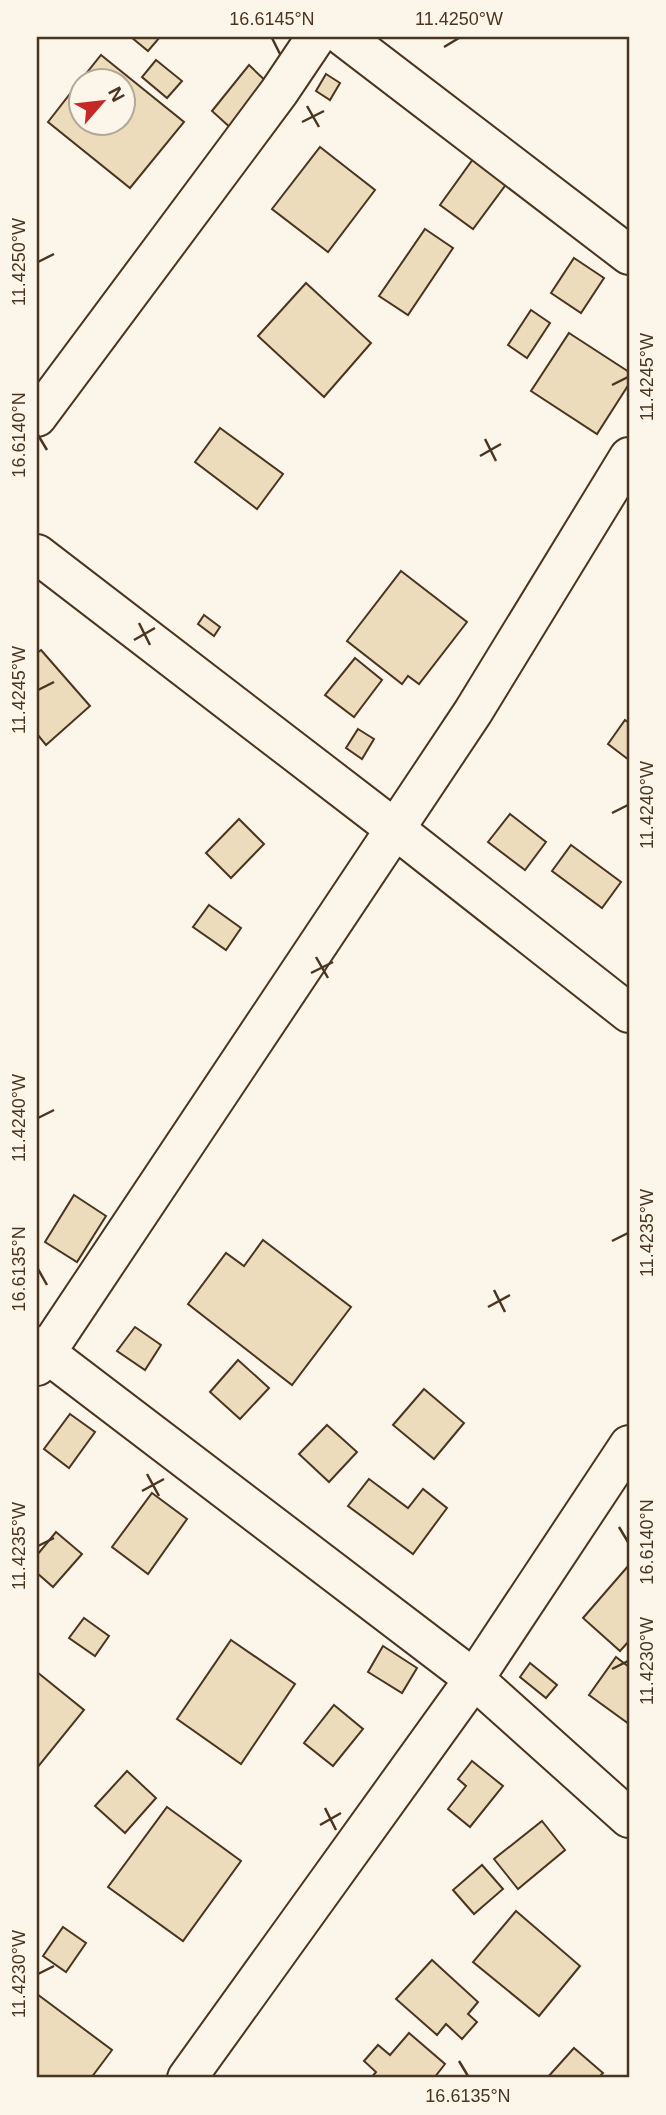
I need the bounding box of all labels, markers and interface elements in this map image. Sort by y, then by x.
text: 16.6145°N [229,9,315,29]
text: 11.4250°W [415,9,503,29]
north arrow [66,66,136,136]
text: N [104,83,129,105]
text: 11.4250°W [9,218,29,306]
text: 11.4245°W [637,333,657,421]
text: 16.6140°N [9,392,29,478]
text: 11.4245°W [9,646,29,734]
text: 11.4240°W [637,761,657,849]
text: 11.4240°W [9,1074,29,1162]
text: 11.4235°W [637,1189,657,1277]
text: 16.6135°N [9,1226,29,1312]
text: 16.6140°N [637,1499,657,1585]
text: 11.4235°W [9,1502,29,1590]
text: 11.4230°W [637,1617,657,1705]
text: 11.4230°W [9,1930,29,2018]
text: 16.6135°N [425,2086,511,2106]

